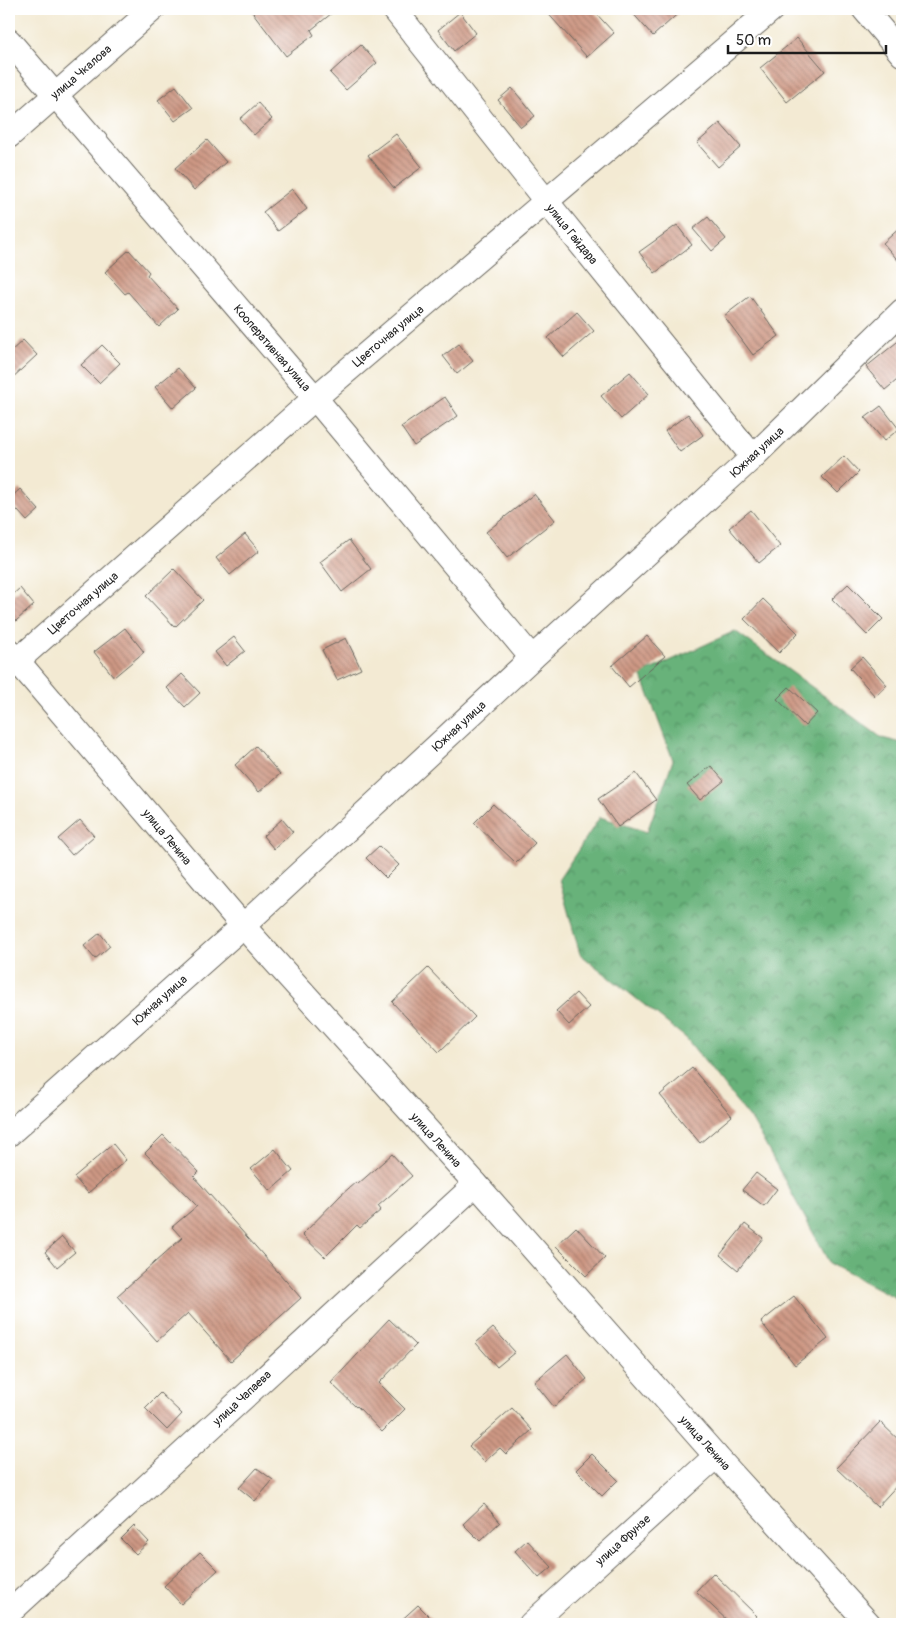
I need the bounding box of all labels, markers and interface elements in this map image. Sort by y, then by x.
scale bar [728,22,886,54]
text: 50 m [736,31,771,50]
street label: улица Чкалова [47,42,115,104]
street label: улица Гайдара [542,200,601,268]
street label: Кооперативная улица [230,302,314,395]
street label: Цветочная улица [350,302,427,371]
street label: Южная улица [727,424,788,481]
street label: Цветочная улица [45,568,122,638]
street label: Южная улица [429,698,490,755]
street label: улица Ленина [138,805,195,869]
street label: Южная улица [130,972,191,1029]
street label: улица Ленина [406,1109,464,1171]
street label: улица Чапаева [209,1367,275,1430]
street label: улица Ленина [675,1412,733,1474]
street label: улица Фрунзе [592,1512,654,1570]

